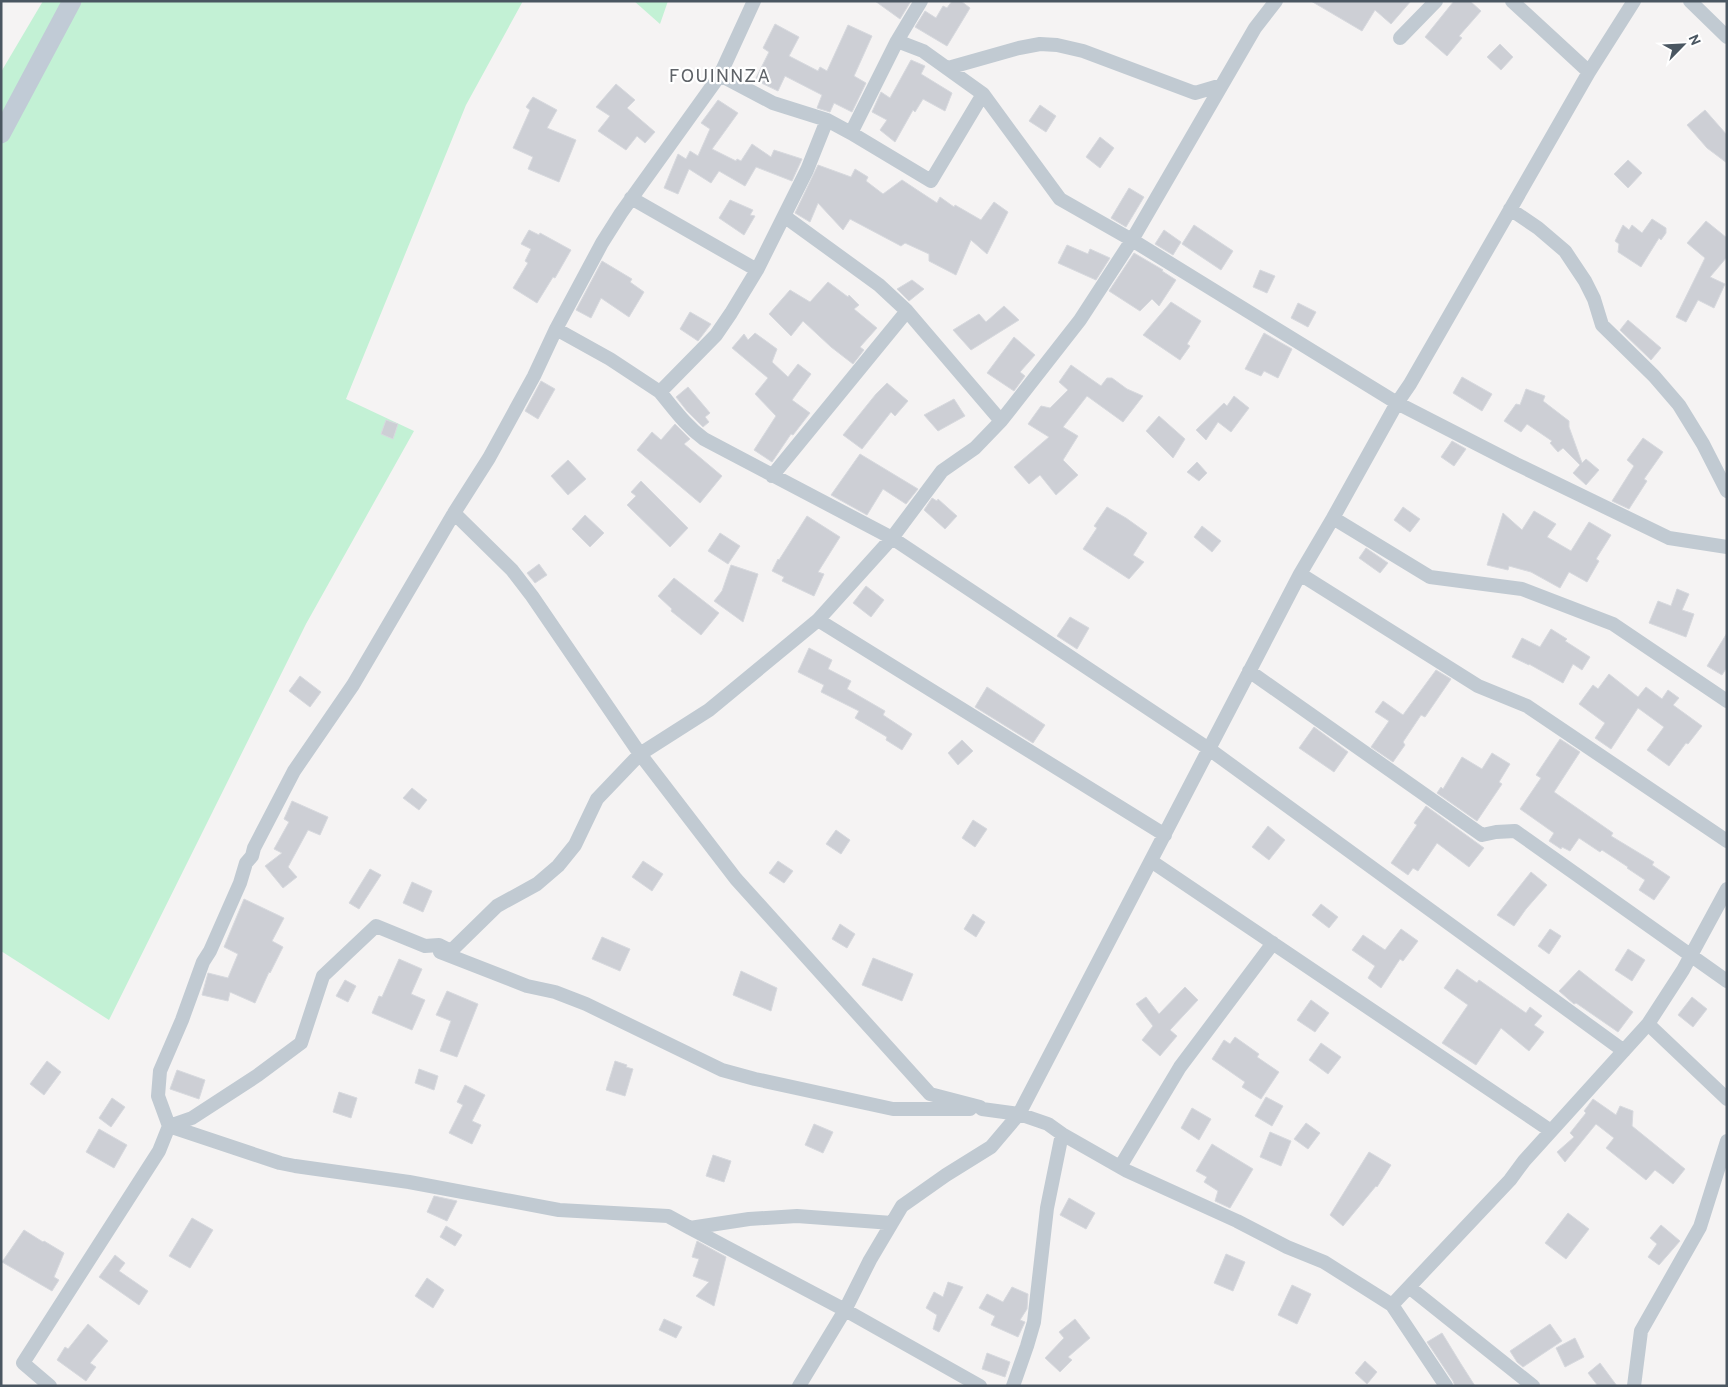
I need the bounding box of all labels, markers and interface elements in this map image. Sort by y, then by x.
north arrow [1658,20,1708,70]
text: N [1684,32,1703,48]
district label: FOUINNZA [669,65,771,89]

